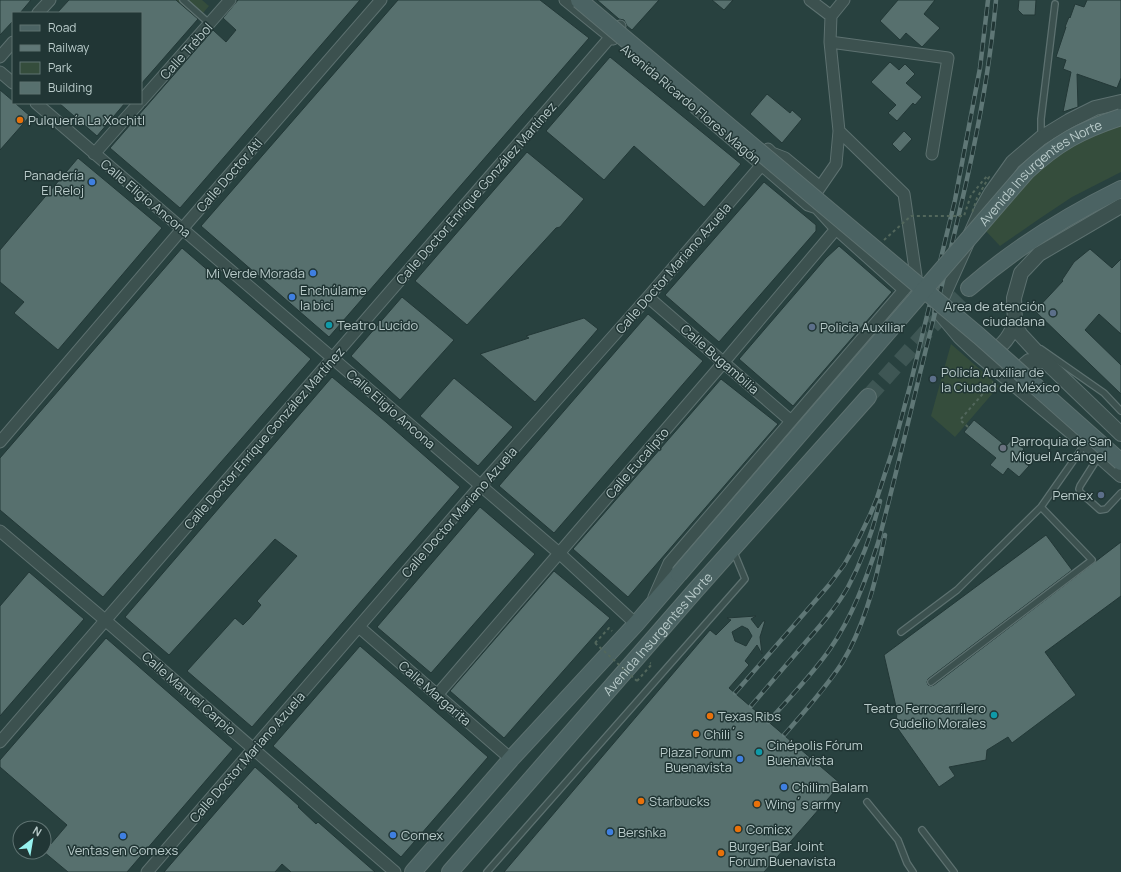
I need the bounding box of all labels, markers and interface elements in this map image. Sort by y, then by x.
legend [12,12,142,104]
text: Road [48,19,76,36]
street label: Calle Trébol [156,19,216,83]
text: Railway [48,39,90,56]
street label: Avenida Ricardo Flores Magón [617,40,765,168]
text: Park [48,59,73,76]
text: Building [48,79,92,96]
street label: Calle Doctor Enrique González Martínez [392,98,560,288]
place label: Pulquería La Xochitl [28,111,145,129]
marker: Pulquería La Xochitl [15,115,25,125]
street label: Avenida Insurgentes Norte [975,115,1105,230]
street label: Calle Doctor Atl [192,134,266,216]
street label: Calle Eligio Ancona [97,155,195,241]
place label: Panadería El Reloj [24,166,84,199]
marker: Panadería El Reloj [87,177,97,187]
street label: Calle Doctor Mariano Azuela [611,199,735,337]
place label: Mi Verde Morada [206,264,305,282]
marker: Mi Verde Morada [308,268,318,278]
place label: Enchúlame la bici [300,281,367,314]
marker: Enchúlame la bici [287,292,297,302]
place label: Area de atención ciudadana [944,297,1045,330]
marker: Area de atención ciudadana [1048,308,1058,318]
place label: Teatro Lucido [337,316,419,334]
place label: Policia Auxiliar [820,318,906,336]
marker: Teatro Lucido [324,320,334,330]
street label: Calle Bugambilia [677,320,763,398]
marker: Policia Auxiliar [807,322,817,332]
street label: Calle Doctor Enrique González Martínez [180,343,348,533]
place label: Policía Auxiliar de la Ciudad de México [941,363,1060,396]
street label: Calle Eligio Ancona [343,365,439,453]
marker: Policía Auxiliar de la Ciudad de México [928,374,938,384]
street label: Calle Eucalipto [601,423,673,502]
place label: Parroquia de San Miguel Arcángel [1011,432,1112,465]
street label: Calle Doctor Mariano Azuela [397,443,521,581]
marker: Parroquia de San Miguel Arcángel [998,443,1008,453]
place label: Pemex [1053,486,1093,504]
marker: Pemex [1096,490,1106,500]
street label: Avenida Insurgentes Norte [599,568,717,699]
street label: Calle Manuel Carpio [138,647,240,739]
street label: Calle Margarita [395,657,475,729]
street label: Calle Doctor Mariano Azuela [185,688,309,826]
place label: Teatro Ferrocarrilero Gudelio Morales [864,699,986,732]
place label: Texas Ribs [718,707,781,725]
marker: Teatro Ferrocarrilero Gudelio Morales [989,710,999,720]
marker: Texas Ribs [705,711,715,721]
place label: Chili´s [704,725,743,743]
marker: Chili´s [691,729,701,739]
place label: Cinépolis Fórum Buenavista [767,736,863,769]
place label: Plaza Forum Buenavista [660,743,732,776]
marker: Cinépolis Fórum Buenavista [754,747,764,757]
marker: Plaza Forum Buenavista [735,754,745,764]
place label: Chilim Balam [792,778,868,796]
marker: Chilim Balam [779,782,789,792]
place label: Starbucks [649,792,710,810]
place label: Wing´s army [765,795,841,813]
marker: Starbucks [636,796,646,806]
marker: Wing´s army [752,799,762,809]
north arrow [12,820,52,860]
place label: Comicx [746,820,791,838]
text: N [30,823,45,840]
place label: Bershka [618,823,666,841]
marker: Comicx [733,824,743,834]
place label: Comex [401,826,443,844]
marker: Bershka [605,827,615,837]
marker: Comex [388,830,398,840]
marker: Ventas en Comexs [118,831,128,841]
place label: Burger Bar Joint Forum Buenavista [729,837,836,870]
place label: Ventas en Comexs [68,841,179,859]
marker: Burger Bar Joint Forum Buenavista [716,848,726,858]

